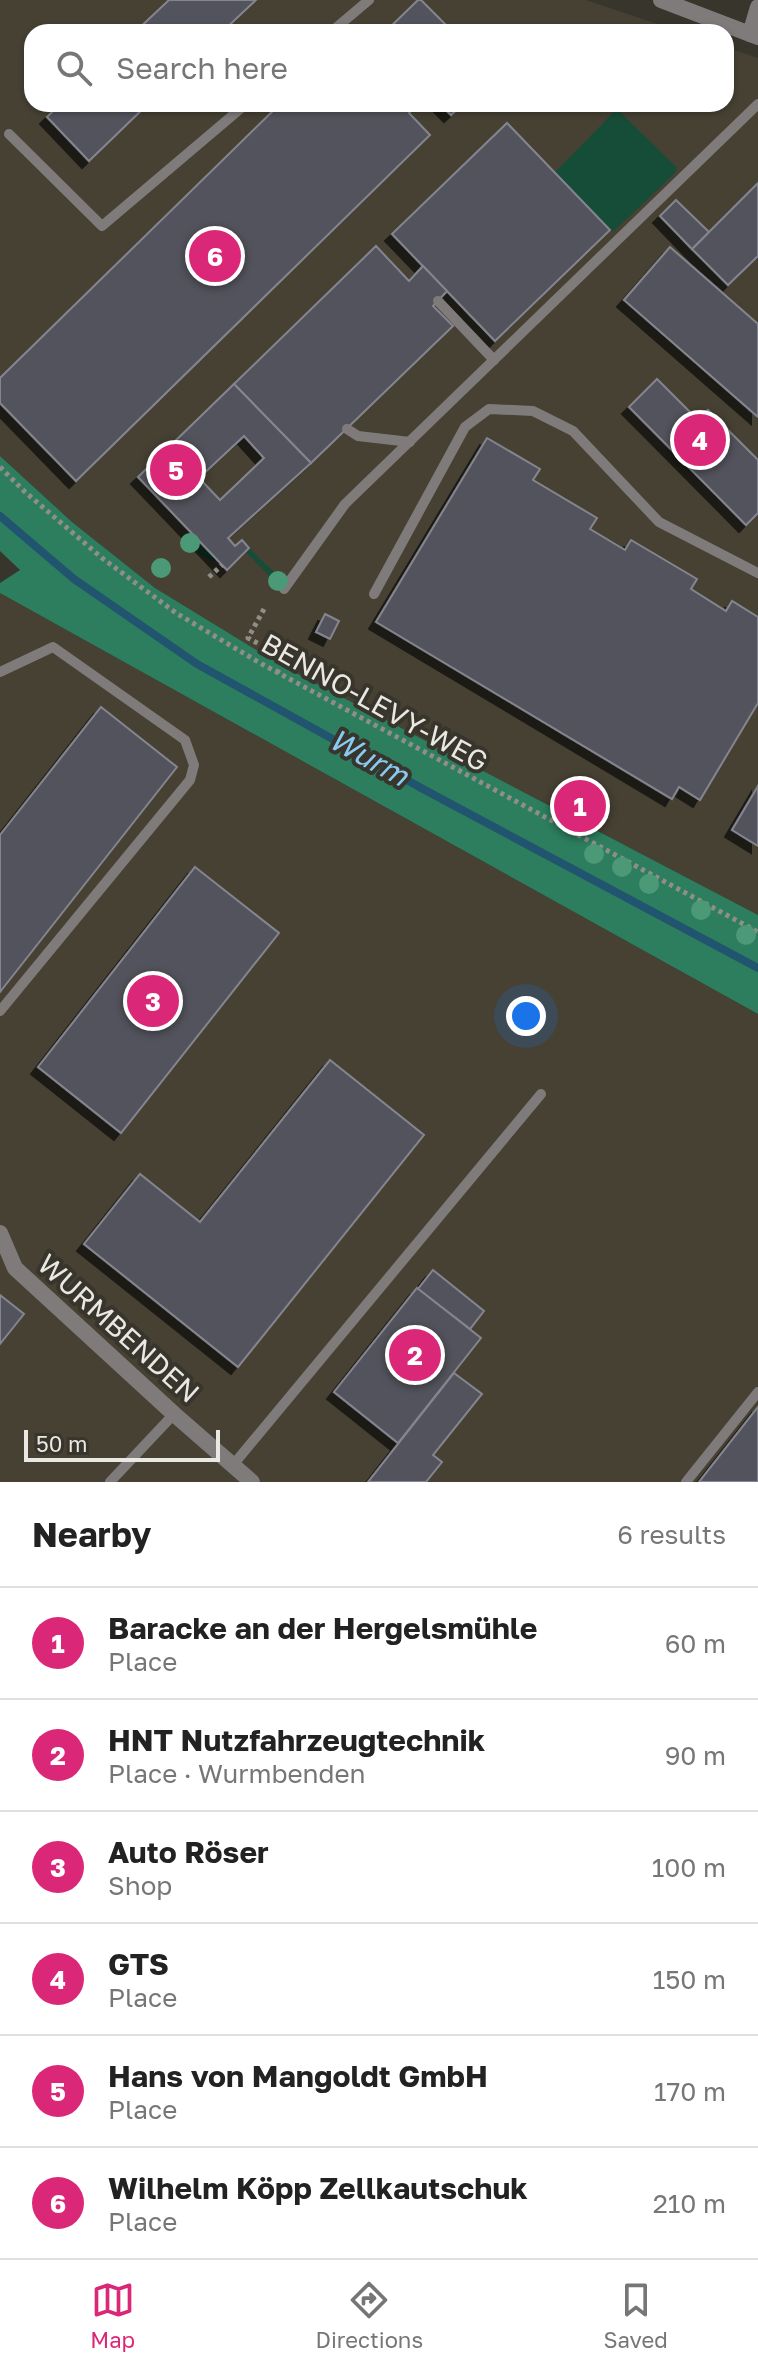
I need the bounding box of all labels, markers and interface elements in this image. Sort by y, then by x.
search box [24,24,734,112]
icon: search [52,46,96,90]
text: Search here [116,50,288,86]
pin: 6 [189,226,241,286]
pin: 4 [674,410,726,470]
pin: 5 [150,440,202,500]
street label: BENNO-LEVY-WEG [256,626,494,778]
water label: Wurm [323,721,416,794]
pin: 1 [554,776,606,836]
pin: 3 [127,971,179,1031]
your location [506,996,546,1036]
street label: WURMBENDEN [32,1247,206,1409]
pin: 2 [389,1325,441,1385]
scale bar [24,1426,220,1462]
text: 50 m [36,1430,87,1457]
text: Nearby [32,1514,152,1554]
text: 6 results [617,1519,726,1550]
text: Baracke an der Hergelsmühle [108,1610,537,1646]
text: 1 [51,1628,65,1659]
text: 60 m [665,1628,726,1659]
text: Place [108,1646,177,1677]
text: HNT Nutzfahrzeugtechnik [108,1722,485,1758]
text: 2 [50,1740,66,1771]
text: 90 m [665,1740,726,1771]
text: Place · Wurmbenden [108,1758,366,1789]
text: Auto Röser [108,1834,269,1870]
text: 3 [50,1852,66,1883]
text: 100 m [652,1852,726,1883]
text: Shop [108,1870,172,1901]
text: GTS [108,1946,169,1982]
text: 4 [50,1964,66,1995]
text: 150 m [653,1964,726,1995]
text: Place [108,1982,177,2013]
text: Hans von Mangoldt GmbH [108,2058,488,2094]
text: 5 [50,2076,66,2107]
text: 170 m [654,2076,726,2107]
text: Place [108,2094,177,2125]
text: Wilhelm Köpp Zellkautschuk [108,2170,528,2206]
text: 6 [50,2188,66,2219]
text: 210 m [653,2188,726,2219]
text: Place [108,2206,177,2237]
tab: Map [90,2278,135,2353]
tab: Directions [316,2278,423,2353]
tab: Saved [604,2278,668,2353]

